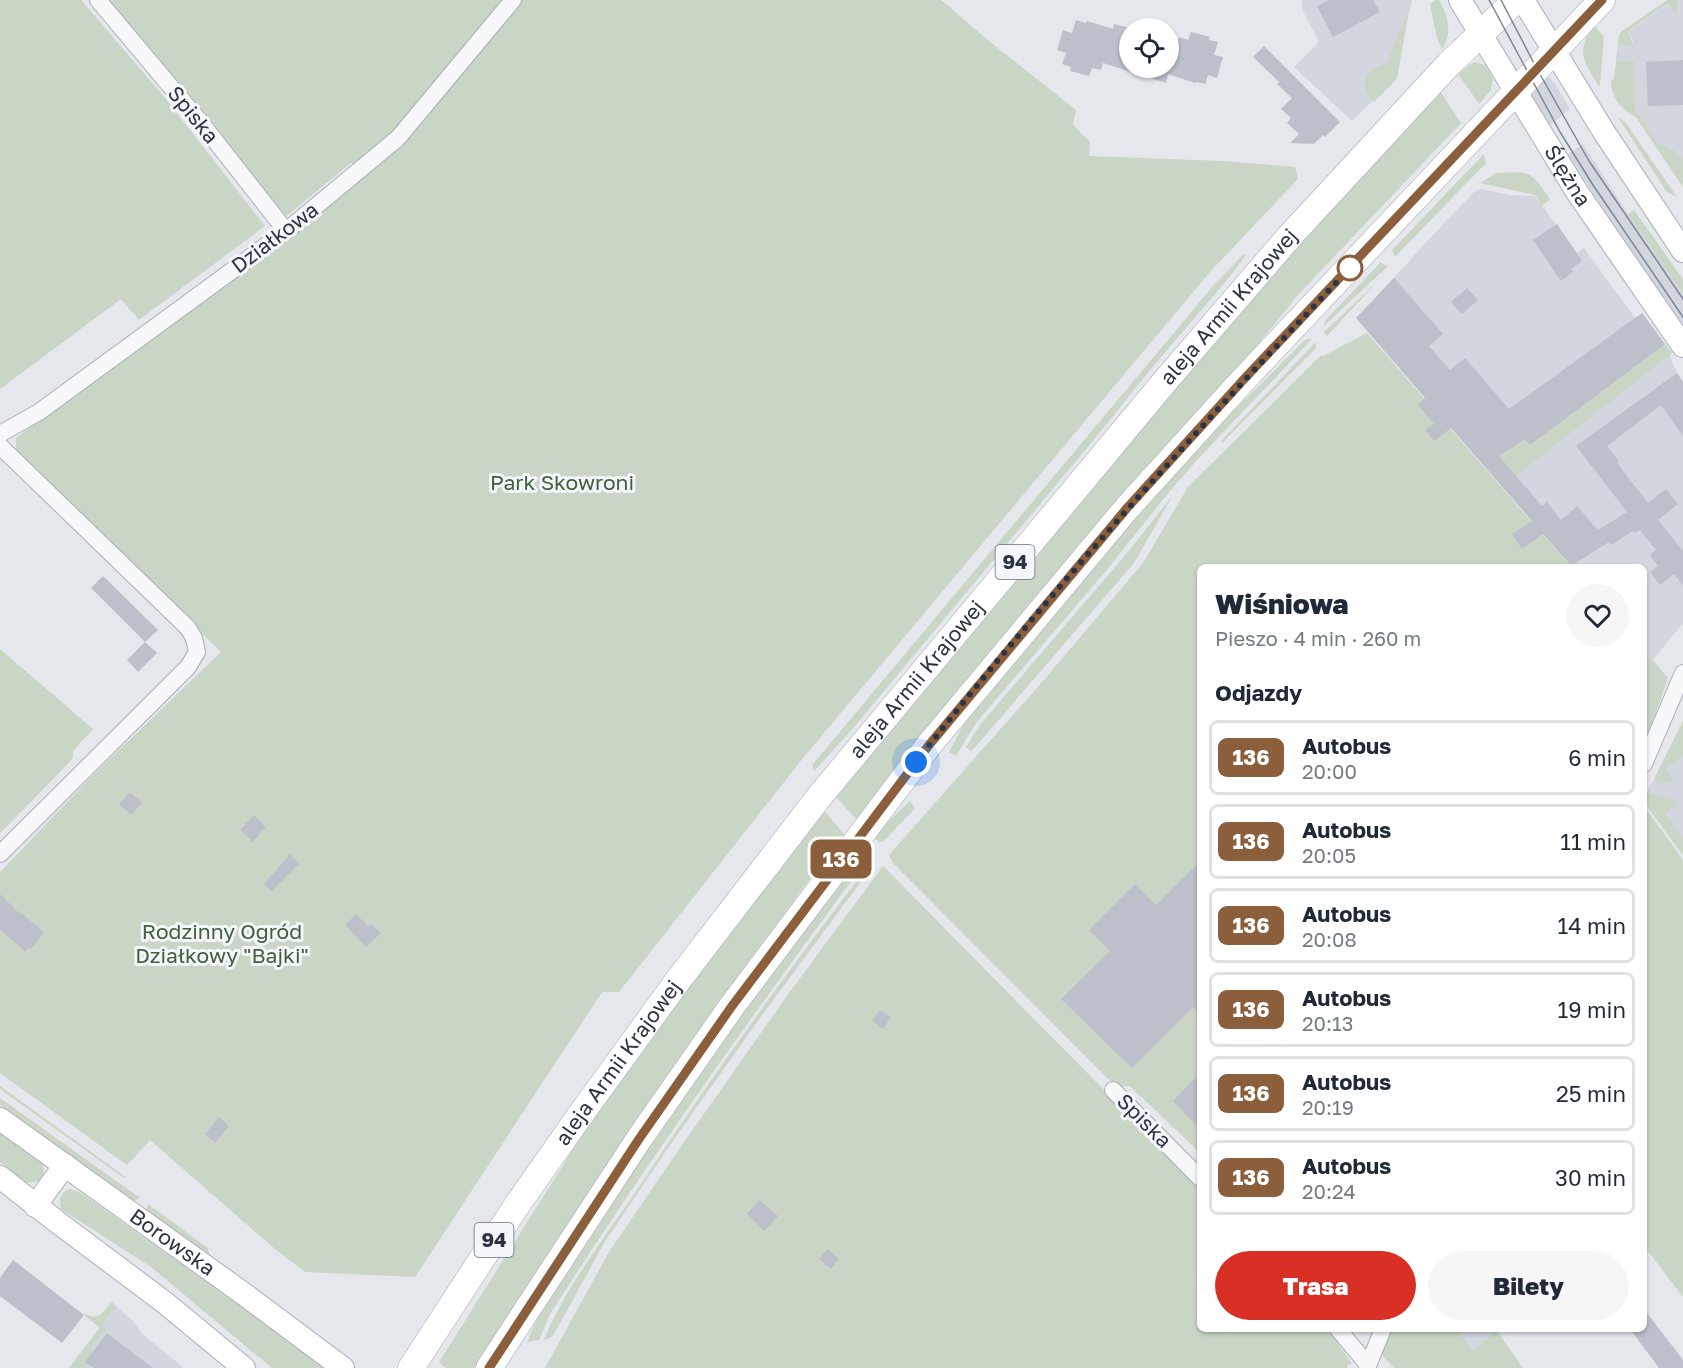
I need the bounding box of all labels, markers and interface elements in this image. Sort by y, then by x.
map controls [1119,18,1179,78]
button: locate [1119,18,1179,78]
street label: Spiska [163,80,225,148]
street label: Ślężna [1539,140,1597,211]
street label: Działkowa [226,196,323,278]
street label: aleja Armii Krajowej [1154,223,1302,390]
unlabelled marker [1337,255,1363,281]
park label: Park Skowroni [490,469,634,495]
road number: 94 [996,545,1034,579]
button: heart [1566,584,1629,647]
text: Wiśniowa [1215,587,1349,620]
street label: aleja Armii Krajowej [843,595,989,763]
text: Pieszo · 4 min · 260 m [1215,626,1421,650]
text: Odjazdy [1215,679,1302,706]
text: Autobus [1302,732,1391,759]
text: 136 [1233,744,1269,770]
text: 6 min [1568,744,1626,771]
your location [901,747,931,777]
text: 20:00 [1302,759,1357,783]
text: Autobus [1302,816,1391,843]
text: 136 [1233,828,1269,854]
text: 11 min [1560,828,1626,855]
line badge: 136 [806,840,876,878]
text: 20:05 [1302,843,1356,867]
text: 136 [823,846,859,872]
text: Autobus [1302,900,1391,927]
text: 136 [1233,912,1269,938]
text: 14 min [1558,912,1626,939]
park label: Rodzinny Ogród Działkowy "Bajki" [135,918,309,968]
text: 20:08 [1302,927,1357,951]
street label: aleja Armii Krajowej [549,975,686,1150]
text: Autobus [1302,984,1391,1011]
text: 136 [1233,996,1269,1022]
text: 19 min [1558,996,1626,1023]
text: 20:13 [1302,1011,1353,1035]
text: Autobus [1302,1068,1391,1095]
text: 136 [1233,1080,1269,1106]
text: 25 min [1556,1080,1626,1107]
street label: Spiska [1112,1088,1177,1153]
text: 20:19 [1302,1095,1354,1119]
text: Autobus [1302,1152,1391,1179]
text: 136 [1233,1164,1269,1190]
text: 30 min [1555,1164,1626,1191]
text: 20:24 [1302,1179,1356,1203]
street label: Borowska [125,1202,221,1281]
road number: 94 [474,1223,514,1257]
button: Trasa [1215,1251,1416,1320]
button: Bilety [1428,1251,1629,1320]

